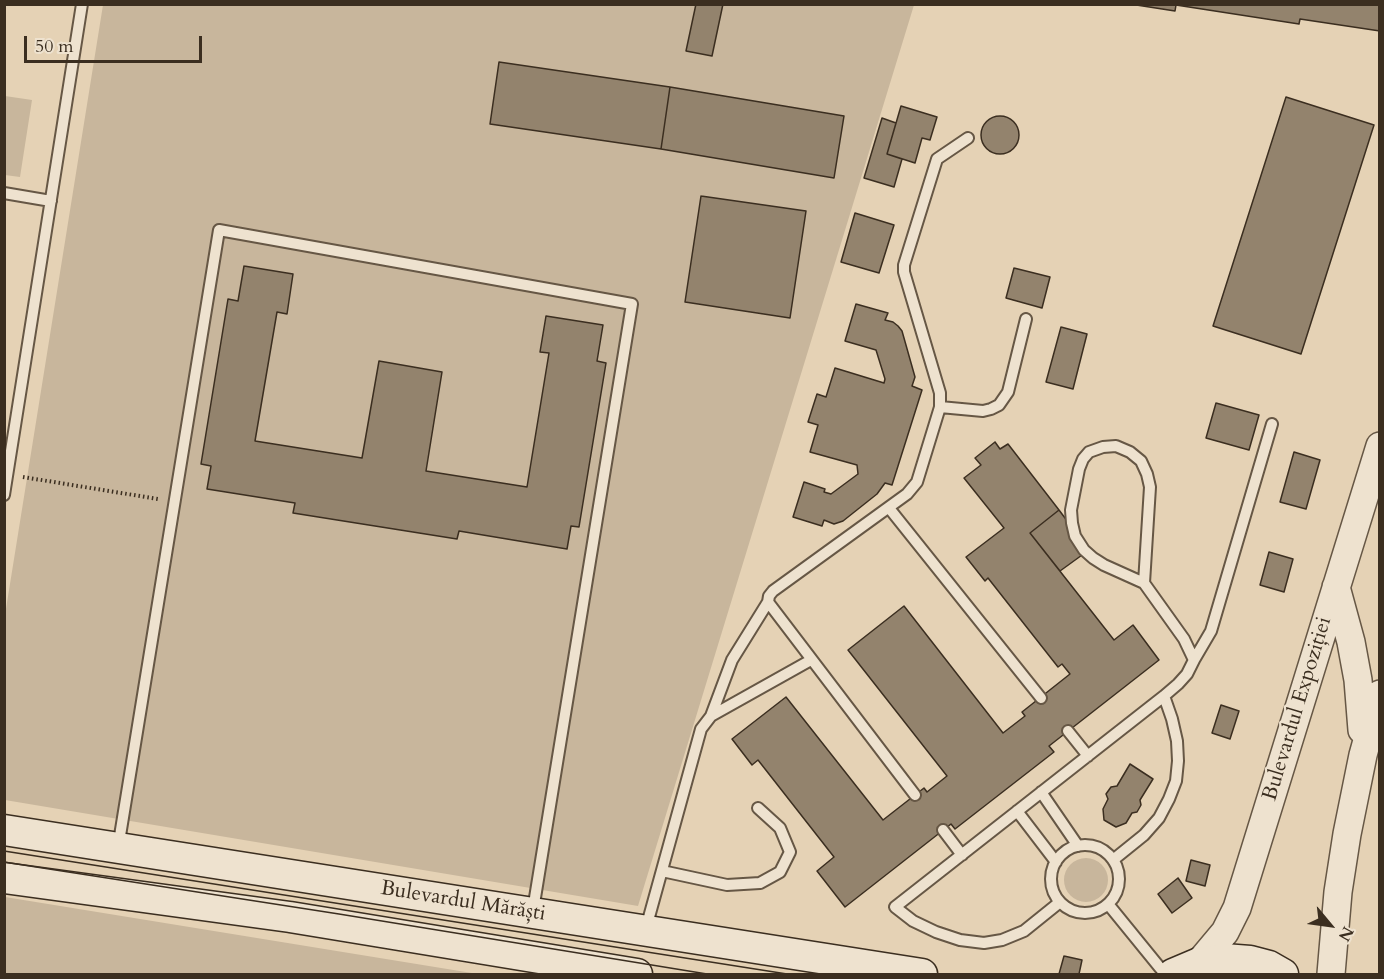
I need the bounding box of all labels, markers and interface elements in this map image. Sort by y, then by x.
scale bar [27,24,206,62]
text: 50 m [35,34,74,59]
street label: Bulevardul Expoziției [1258,614,1338,804]
street label: Bulevardul Mărăști [379,877,547,927]
north arrow [1300,895,1360,955]
text: N [1333,922,1359,945]

